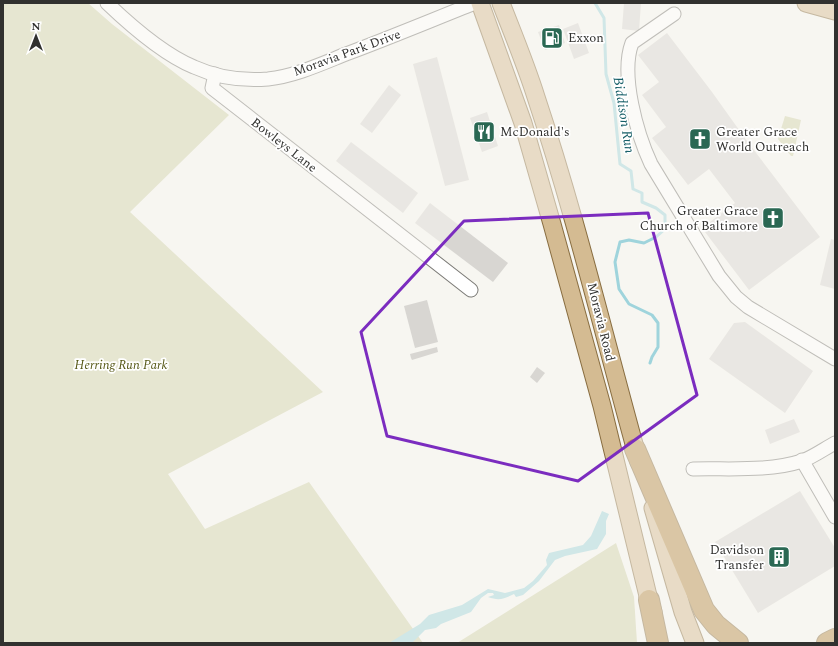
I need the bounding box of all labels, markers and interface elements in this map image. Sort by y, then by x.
north arrow [16,16,56,56]
text: N [32,18,41,35]
street label: Moravia Park Drive [291,24,403,82]
fuel station icon: Exxon [539,25,565,51]
place label: Exxon [568,28,604,48]
water label: Biddison Run [608,75,641,155]
street label: Bowleys Lane [247,113,321,177]
restaurant icon: McDonald's [471,119,497,145]
place label: McDonald's [500,122,570,142]
place label: Greater Grace World Outreach [716,122,810,157]
church icon: Greater Grace World Outreach [687,126,713,152]
place label: Greater Grace Church of Baltimore [640,201,758,236]
church icon: Greater Grace Church of Baltimore [760,205,786,231]
street label: Moravia Road [582,281,620,363]
park label: Herring Run Park [74,355,168,375]
place label: Davidson Transfer [710,540,764,575]
building icon: Davidson Transfer [766,544,792,570]

